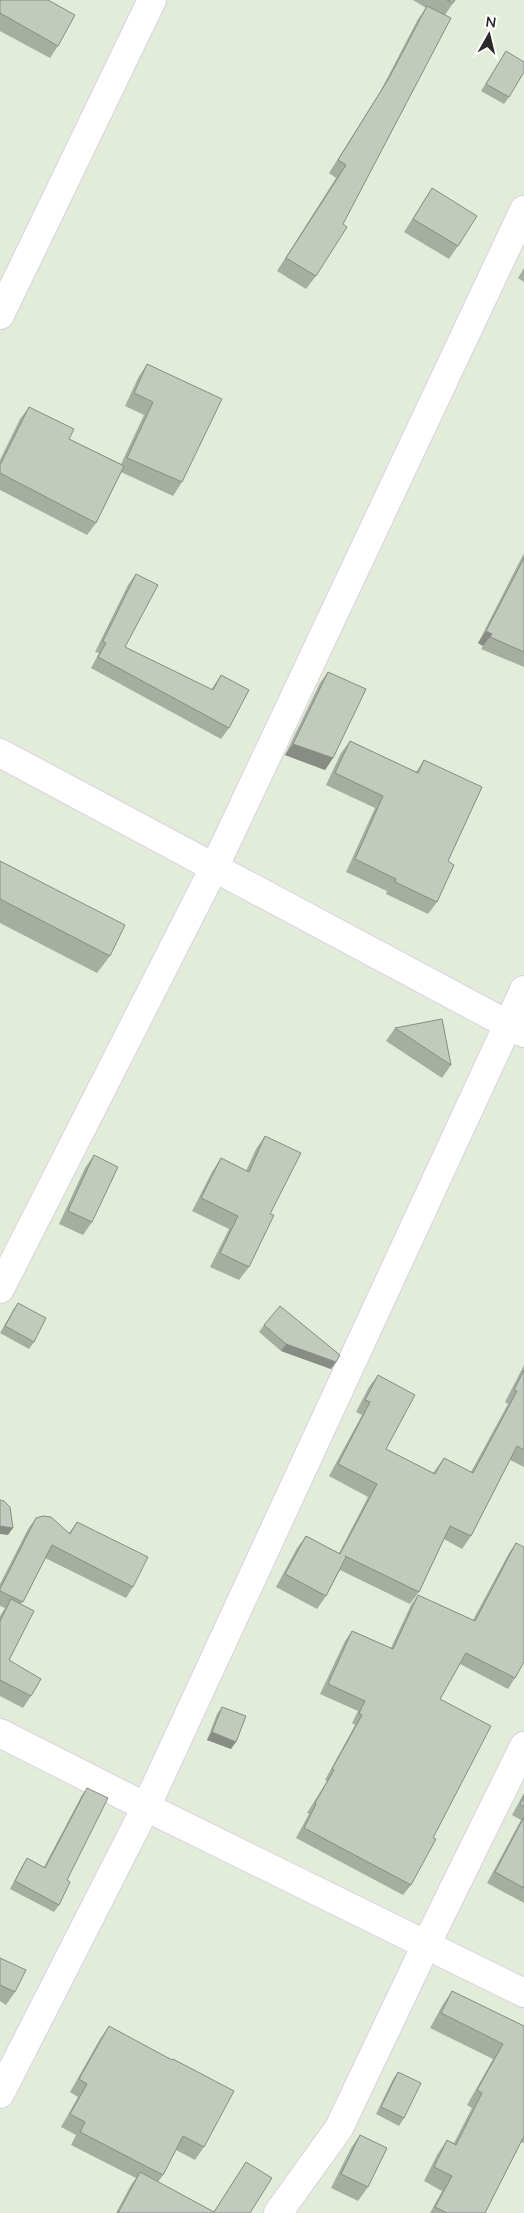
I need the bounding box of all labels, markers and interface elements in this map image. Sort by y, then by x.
north arrow [464,10,514,60]
text: N [484,12,497,32]

